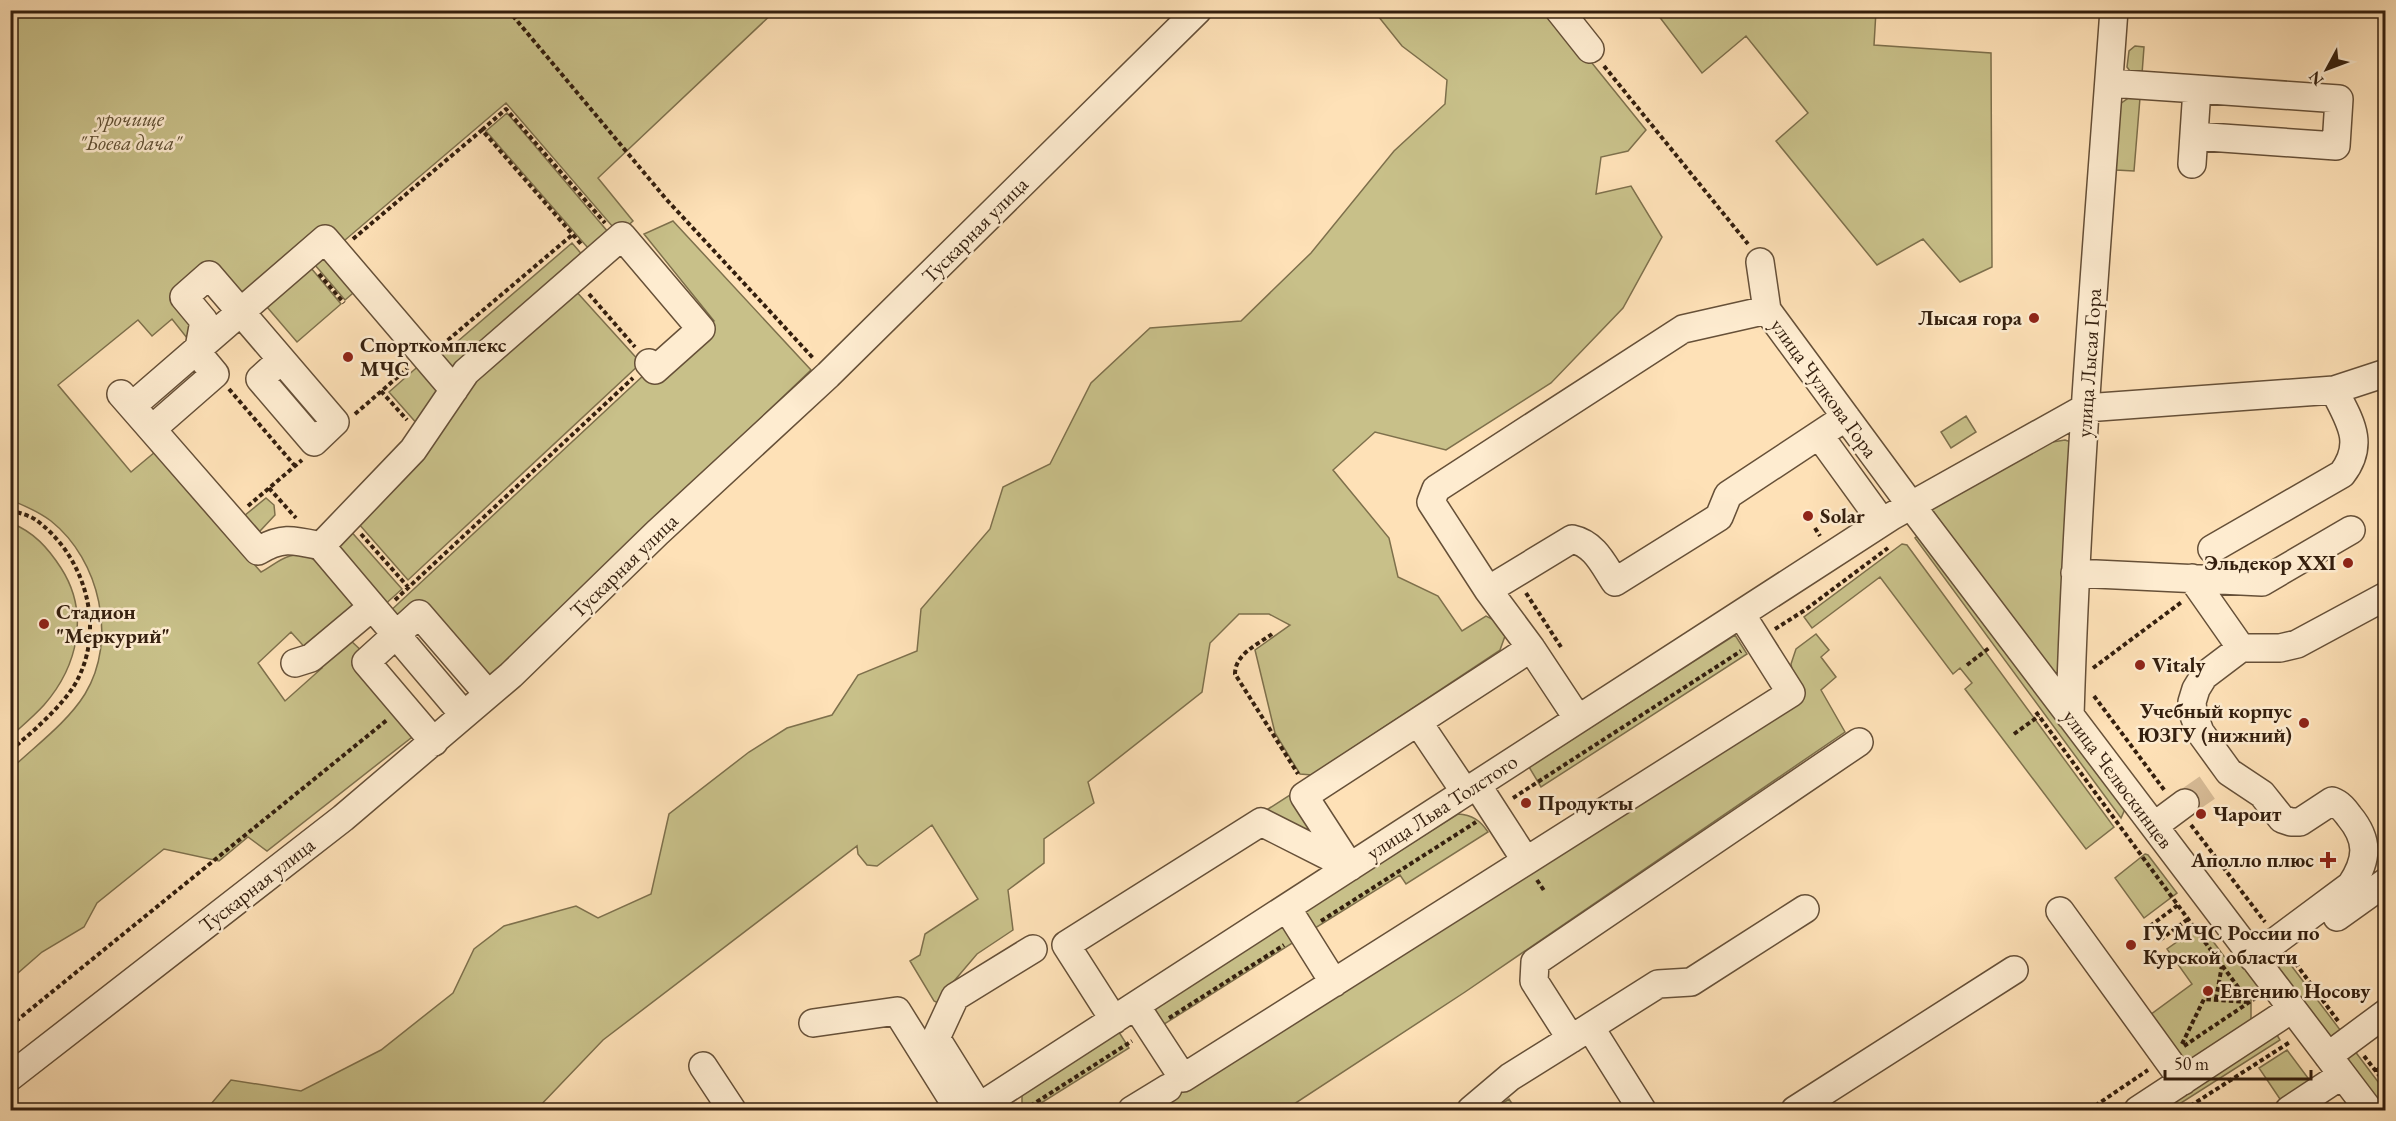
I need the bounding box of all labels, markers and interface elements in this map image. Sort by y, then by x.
north arrow [2297,39,2357,99]
text: N [2304,67,2328,90]
park label: урочище "Боева дача" [79,105,183,156]
street label: Тускарная улица [916,170,1034,289]
street label: улица Лысая Гора [2070,287,2107,438]
place label: Лысая гора [1918,304,2023,331]
marker: Лысая гора [2027,311,2041,325]
street label: улица Чулкова Гора [1765,313,1884,463]
place label: Спорткомплекс МЧС [360,331,507,382]
marker: Спорткомплекс МЧС [341,350,355,364]
place label: Solar [1820,502,1865,529]
street label: Тускарная улица [564,507,684,624]
marker: Solar [1801,509,1815,523]
place label: Эльдекор XXI [2204,549,2336,576]
marker: Эльдекор XXI [2341,556,2355,570]
place label: Стадион "Меркурий" [56,598,170,649]
marker: Стадион "Меркурий" [37,617,51,631]
place label: Vitaly [2152,651,2206,678]
marker: Vitaly [2133,658,2147,672]
place label: Учебный корпус ЮЗГУ (нижний) [2137,697,2292,748]
street label: улица Челюскинцев [2057,704,2180,854]
marker: Учебный корпус ЮЗГУ (нижний) [2297,716,2311,730]
street label: улица Льва Толстого [1361,748,1522,866]
place label: Продукты [1538,789,1633,816]
marker: Продукты [1519,796,1533,810]
place label: Чароит [2213,800,2282,827]
marker: Чароит [2194,807,2208,821]
street label: Тускарная улица [193,831,321,938]
place label: Аполло плюс [2190,846,2314,873]
marker: Аполло плюс [2319,851,2337,869]
place label: ГУ МЧС России по Курской области [2143,919,2320,970]
marker: ГУ МЧС России по Курской области [2124,938,2138,952]
place label: Евгению Носову [2220,977,2371,1004]
marker: Евгению Носову [2201,984,2215,998]
scale bar [2165,1043,2310,1081]
text: 50 m [2174,1052,2209,1075]

